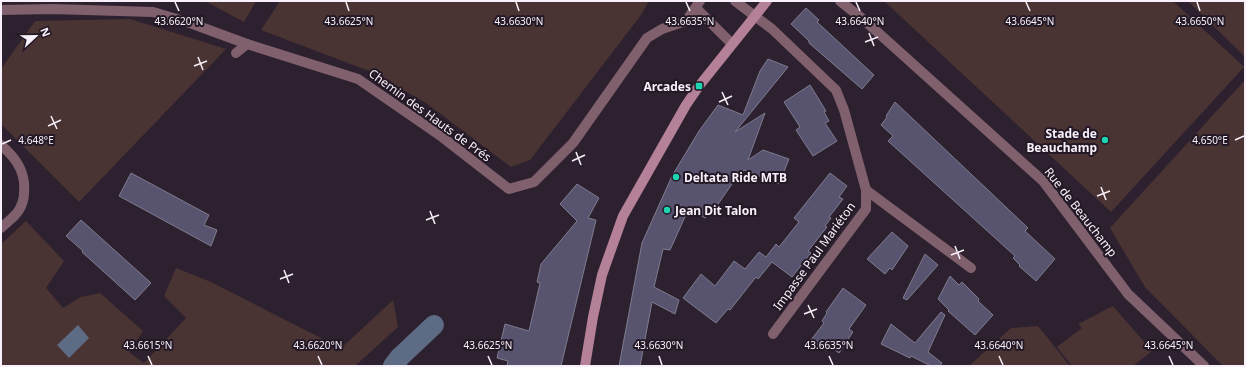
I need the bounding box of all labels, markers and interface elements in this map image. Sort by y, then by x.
text: 43.6620°N [155,14,203,28]
text: 43.6625°N [325,14,373,28]
text: 43.6630°N [495,14,543,28]
text: 43.6635°N [666,14,714,28]
text: 43.6640°N [836,14,884,28]
text: 43.6645°N [1006,14,1054,28]
text: 43.6650°N [1176,14,1224,28]
north arrow [16,16,56,56]
text: N [37,25,54,39]
street label: Chemin des Hauts de Prés [365,65,495,165]
place label: Arcades [643,78,691,95]
marker: Arcades [694,81,704,91]
place label: Stade de Beauchamp [1026,125,1097,156]
text: 4.648°E [18,133,54,147]
text: 4.650°E [1192,133,1228,147]
marker: Stade de Beauchamp [1100,135,1110,145]
street label: Rue de Beauchamp [1041,164,1121,260]
place label: Deltata Ride MTB [684,169,787,186]
marker: Deltata Ride MTB [671,172,681,182]
street label: Impasse Paul Mariéton [769,198,859,314]
place label: Jean Dit Talon [674,202,757,219]
marker: Jean Dit Talon [662,205,672,215]
text: 43.6615°N [124,338,172,352]
text: 43.6620°N [294,338,342,352]
text: 43.6625°N [464,338,512,352]
text: 43.6630°N [635,338,683,352]
text: 43.6635°N [805,338,853,352]
text: 43.6640°N [975,338,1023,352]
text: 43.6645°N [1145,338,1193,352]

